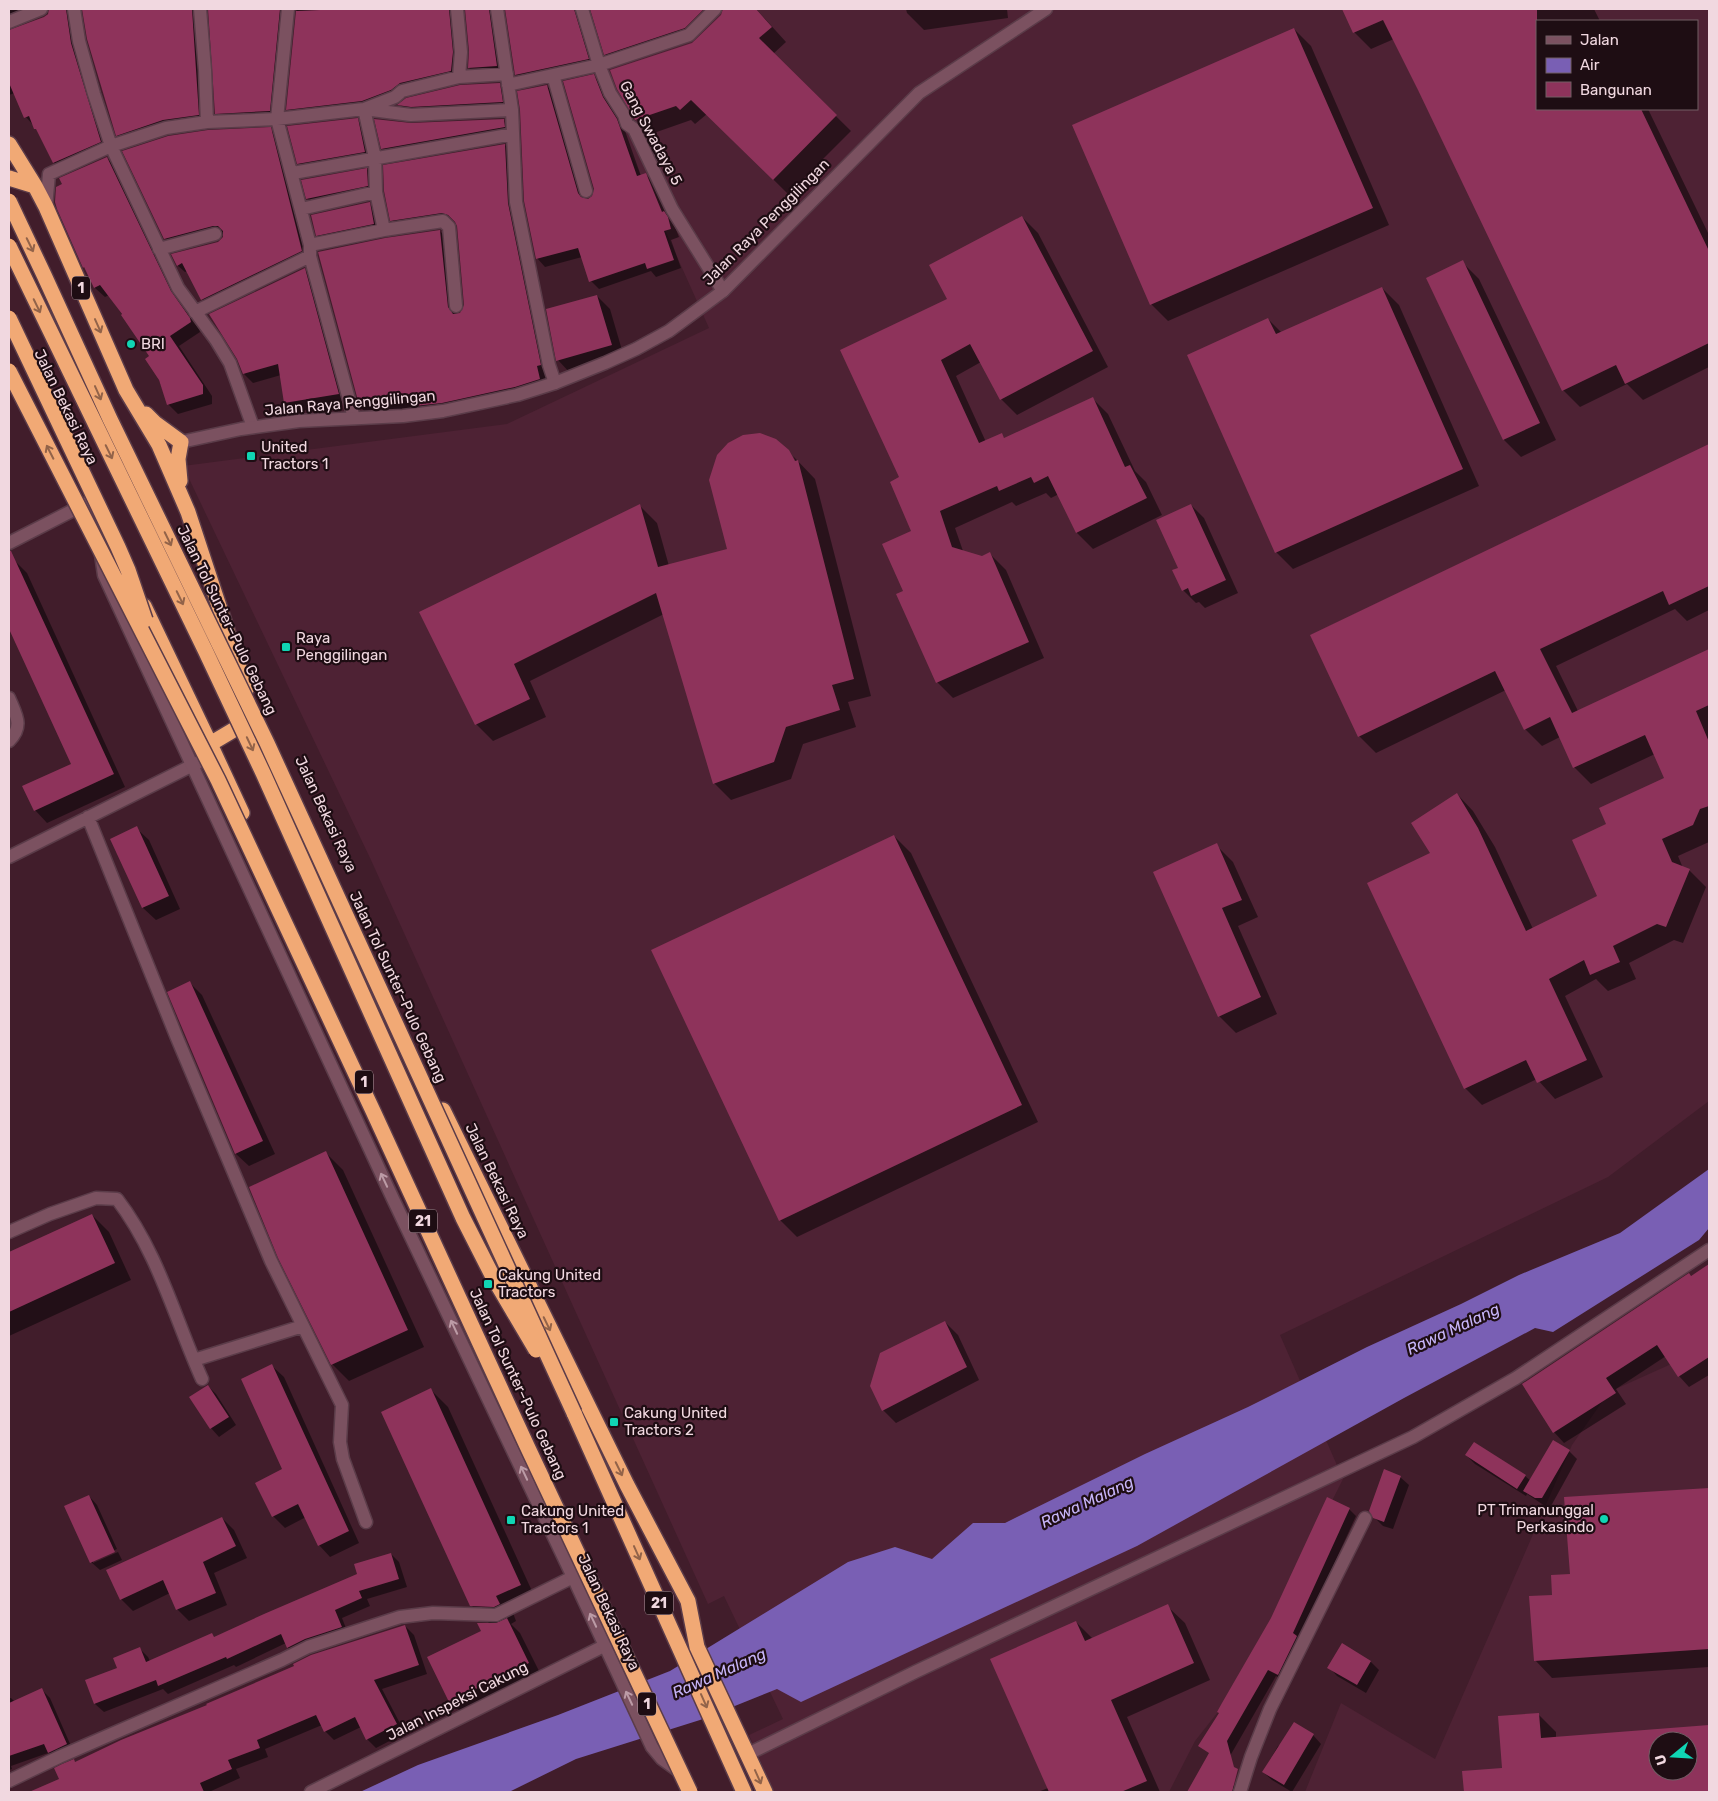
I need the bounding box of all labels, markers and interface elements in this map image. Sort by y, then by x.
legend [1536,20,1698,110]
text: Jalan [1580,31,1619,49]
text: Air [1580,56,1600,74]
street label: Gang Swadaya 5 [616,78,686,188]
text: Bangunan [1580,81,1652,99]
street label: Jalan Raya Penggilingan [699,155,833,289]
one-way arrow [26,237,35,252]
road number: 1 [72,276,90,300]
one-way arrow [33,298,43,313]
one-way arrow [94,318,104,333]
place label: BRI [141,335,165,353]
marker: BRI [125,338,137,350]
street label: Jalan Bekasi Raya [30,346,102,468]
one-way arrow [94,385,103,400]
street label: Jalan Raya Penggilingan [264,387,436,419]
place label: United Tractors 1 [261,438,329,473]
one-way arrow [104,444,114,459]
one-way arrow [45,445,54,460]
marker: United Tractors 1 [245,450,257,462]
street label: Jalan Tol Sunter–Pulo Gebang [173,522,281,718]
one-way arrow [163,532,173,547]
one-way arrow [176,590,185,605]
place label: Raya Penggilingan [296,629,387,664]
marker: Raya Penggilingan [280,641,292,653]
one-way arrow [246,736,255,751]
street label: Jalan Bekasi Raya [291,753,361,875]
street label: Jalan Tol Sunter–Pulo Gebang [346,889,450,1085]
road number: 1 [355,1070,373,1094]
street label: Jalan Bekasi Raya [461,1120,533,1242]
one-way arrow [379,1173,388,1188]
road number: 21 [409,1210,437,1232]
place label: Cakung United Tractors [498,1266,601,1301]
marker: Cakung United Tractors [482,1278,494,1290]
street label: Jalan Tol Sunter–Pulo Gebang [466,1286,570,1482]
water label: Rawa Malang [1403,1299,1503,1359]
one-way arrow [543,1316,553,1331]
one-way arrow [449,1319,459,1334]
place label: Cakung United Tractors 2 [624,1404,727,1439]
marker: Cakung United Tractors 2 [608,1416,620,1428]
one-way arrow [614,1462,624,1477]
one-way arrow [519,1466,528,1481]
water label: Rawa Malang [1037,1472,1137,1532]
place label: PT Trimanunggal Perkasindo [1477,1501,1594,1536]
place label: Cakung United Tractors 1 [521,1502,624,1537]
marker: PT Trimanunggal Perkasindo [1598,1513,1610,1525]
marker: Cakung United Tractors 1 [505,1514,517,1526]
one-way arrow [633,1545,642,1560]
street label: Jalan Bekasi Raya [574,1551,644,1673]
road number: 21 [645,1592,673,1615]
one-way arrow [588,1613,598,1628]
water label: Rawa Malang [669,1644,769,1702]
street label: Jalan Inspeksi Cakung [383,1658,531,1744]
one-way arrow [624,1691,634,1706]
road number: 1 [638,1692,656,1716]
one-way arrow [700,1693,709,1708]
north arrow [1648,1731,1698,1781]
text: U [1651,1752,1671,1767]
one-way arrow [754,1769,764,1784]

